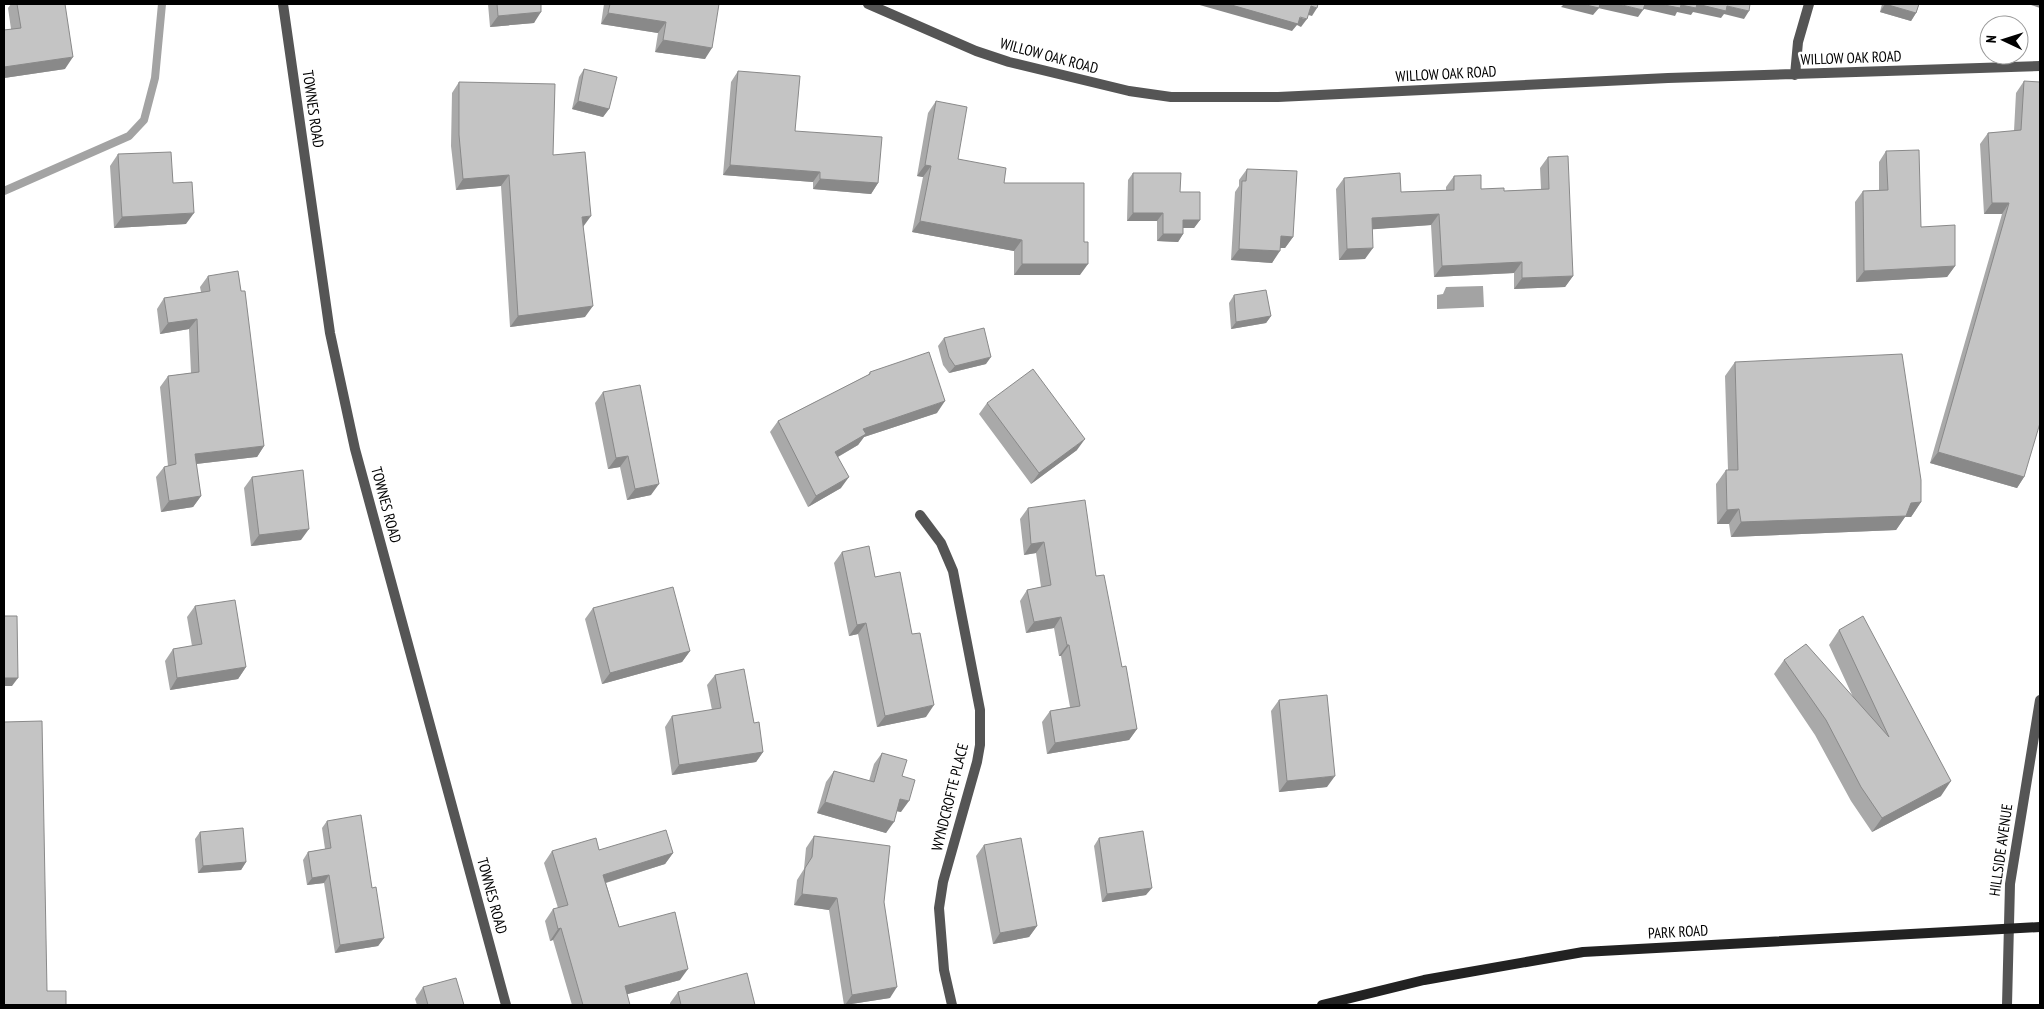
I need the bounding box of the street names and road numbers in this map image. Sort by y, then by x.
street label: WILLOW OAK ROAD [998,33,1100,78]
street label: WILLOW OAK ROAD [1800,46,1902,69]
street label: WILLOW OAK ROAD [1395,61,1497,86]
street label: TOWNES ROAD [299,69,328,149]
street label: TOWNES ROAD [367,465,406,545]
street label: WYNDCROFTE PLACE [927,741,972,853]
street label: HILLSIDE AVENUE [1985,802,2016,897]
street label: TOWNES ROAD [473,856,512,936]
street label: PARK ROAD [1647,920,1709,943]

